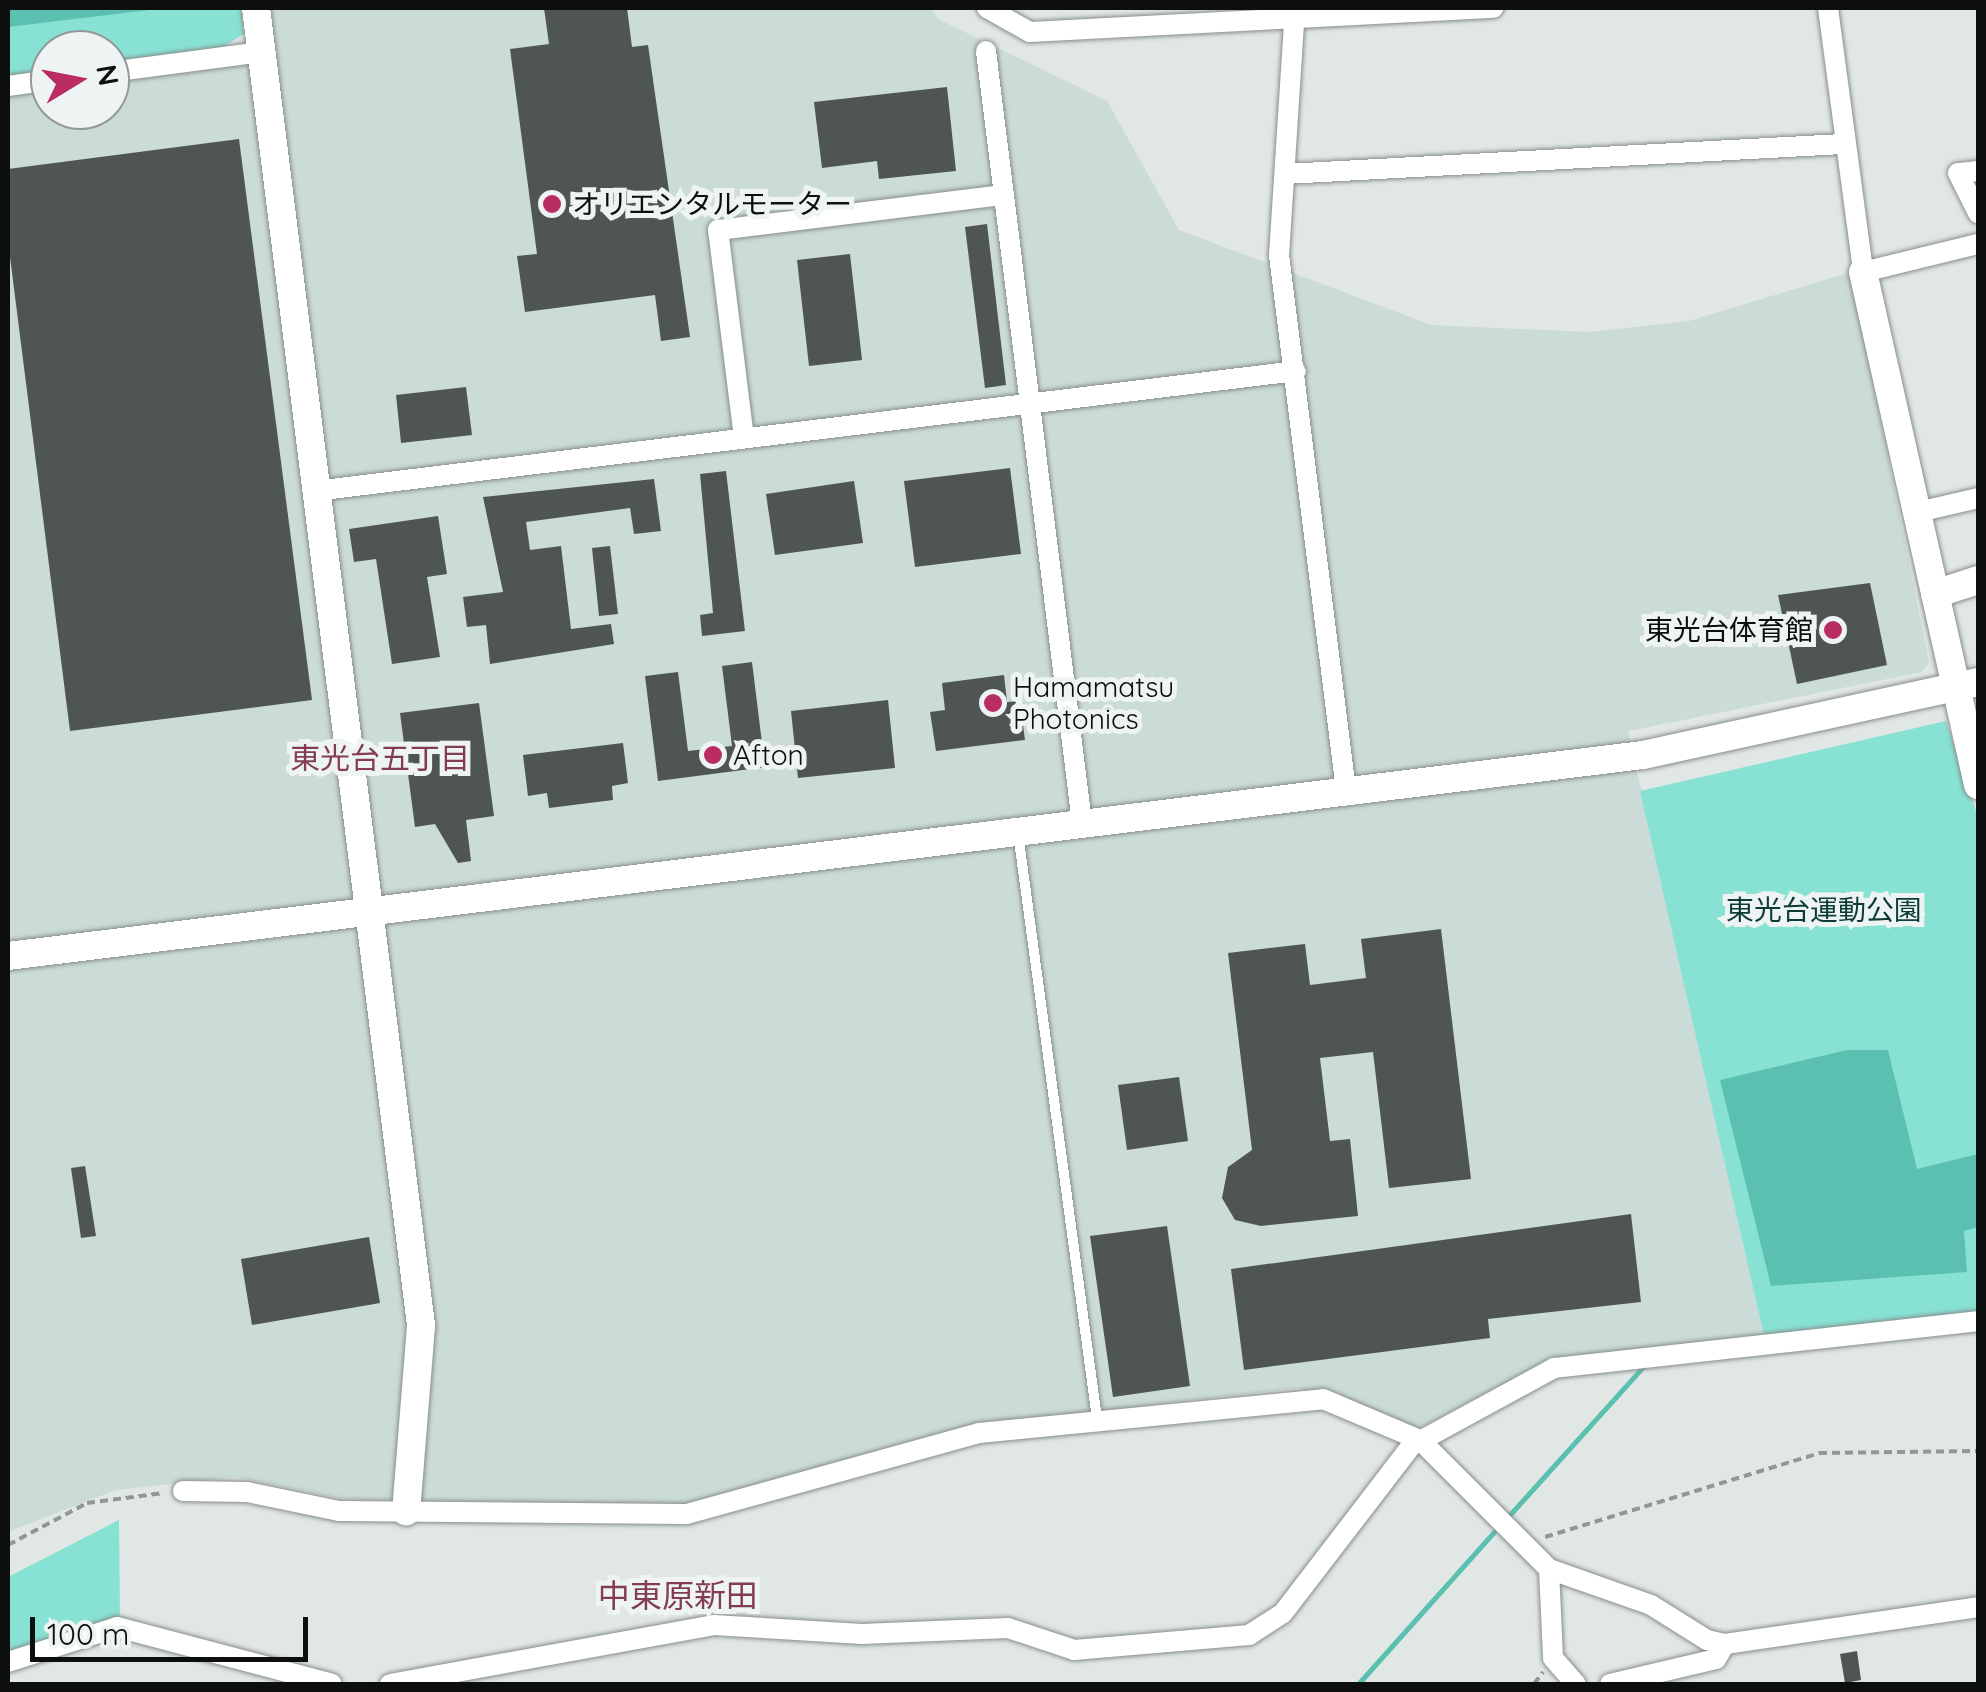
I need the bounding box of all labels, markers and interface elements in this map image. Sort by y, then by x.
north arrow [30,30,130,130]
text: N [89,62,127,88]
place label: オリエンタルモーター [572,187,852,221]
marker: オリエンタルモーター [541,193,563,215]
place label: 東光台体育館 [1645,613,1813,647]
marker: 東光台体育館 [1822,619,1844,641]
place label: Hamamatsu Photonics [1013,670,1174,736]
marker: Hamamatsu Photonics [982,692,1004,714]
place label: Afton [733,738,804,772]
district label: 東光台五丁目 [290,740,470,776]
marker: Afton [702,744,724,766]
park label: 東光台運動公園 [1726,893,1922,927]
district label: 中東原新田 [598,1576,758,1614]
scale bar [35,1597,312,1659]
text: 100 m [47,1615,129,1653]

